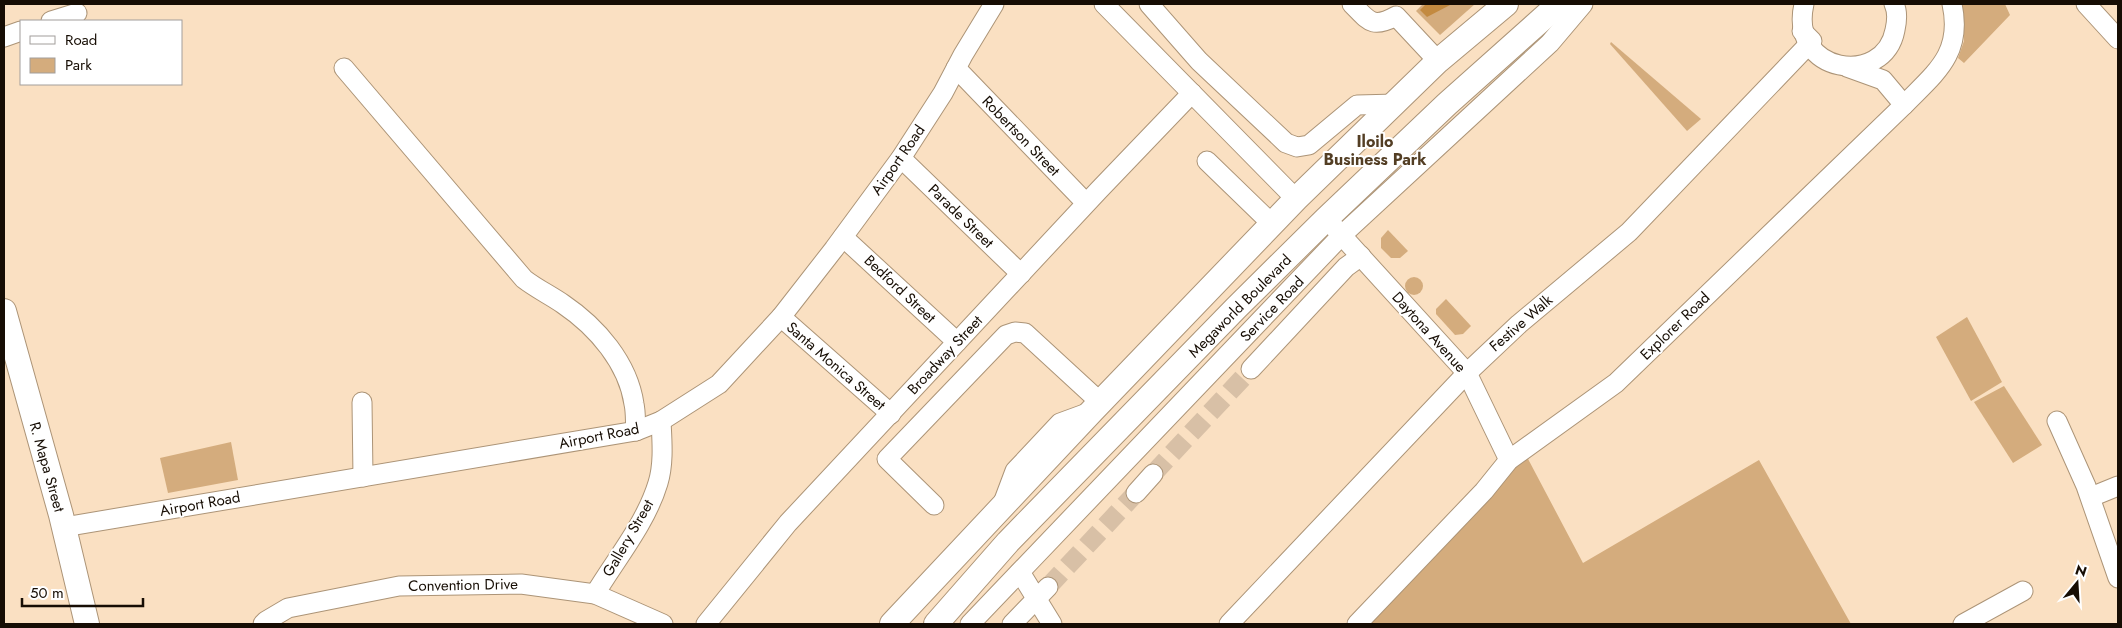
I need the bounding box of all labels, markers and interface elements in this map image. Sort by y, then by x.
legend [20,20,182,85]
text: Road [65,29,97,51]
text: Park [65,54,92,76]
street label: Robertson Street [977,91,1065,181]
street label: Airport Road [866,120,930,200]
district label: Iloilo Business Park [1323,130,1427,171]
street label: Parade Street [923,179,999,253]
street label: Megaworld Boulevard [1183,249,1297,363]
street label: Bedford Street [859,250,941,328]
street label: Service Road [1235,271,1309,347]
street label: Daytona Avenue [1387,287,1471,377]
street label: Explorer Road [1635,287,1715,365]
street label: Festive Walk [1485,289,1558,357]
street label: Broadway Street [902,310,988,400]
street label: Santa Monica Street [781,317,891,416]
street label: Airport Road [557,417,641,455]
street label: R. Mapa Street [24,419,70,515]
street label: Airport Road [158,486,242,522]
street label: Gallery Street [597,495,659,581]
north arrow [2052,558,2102,608]
text: N [2073,559,2089,582]
street label: Convention Drive [408,573,518,597]
scale bar [22,576,144,608]
text: 50 m [30,582,64,604]

